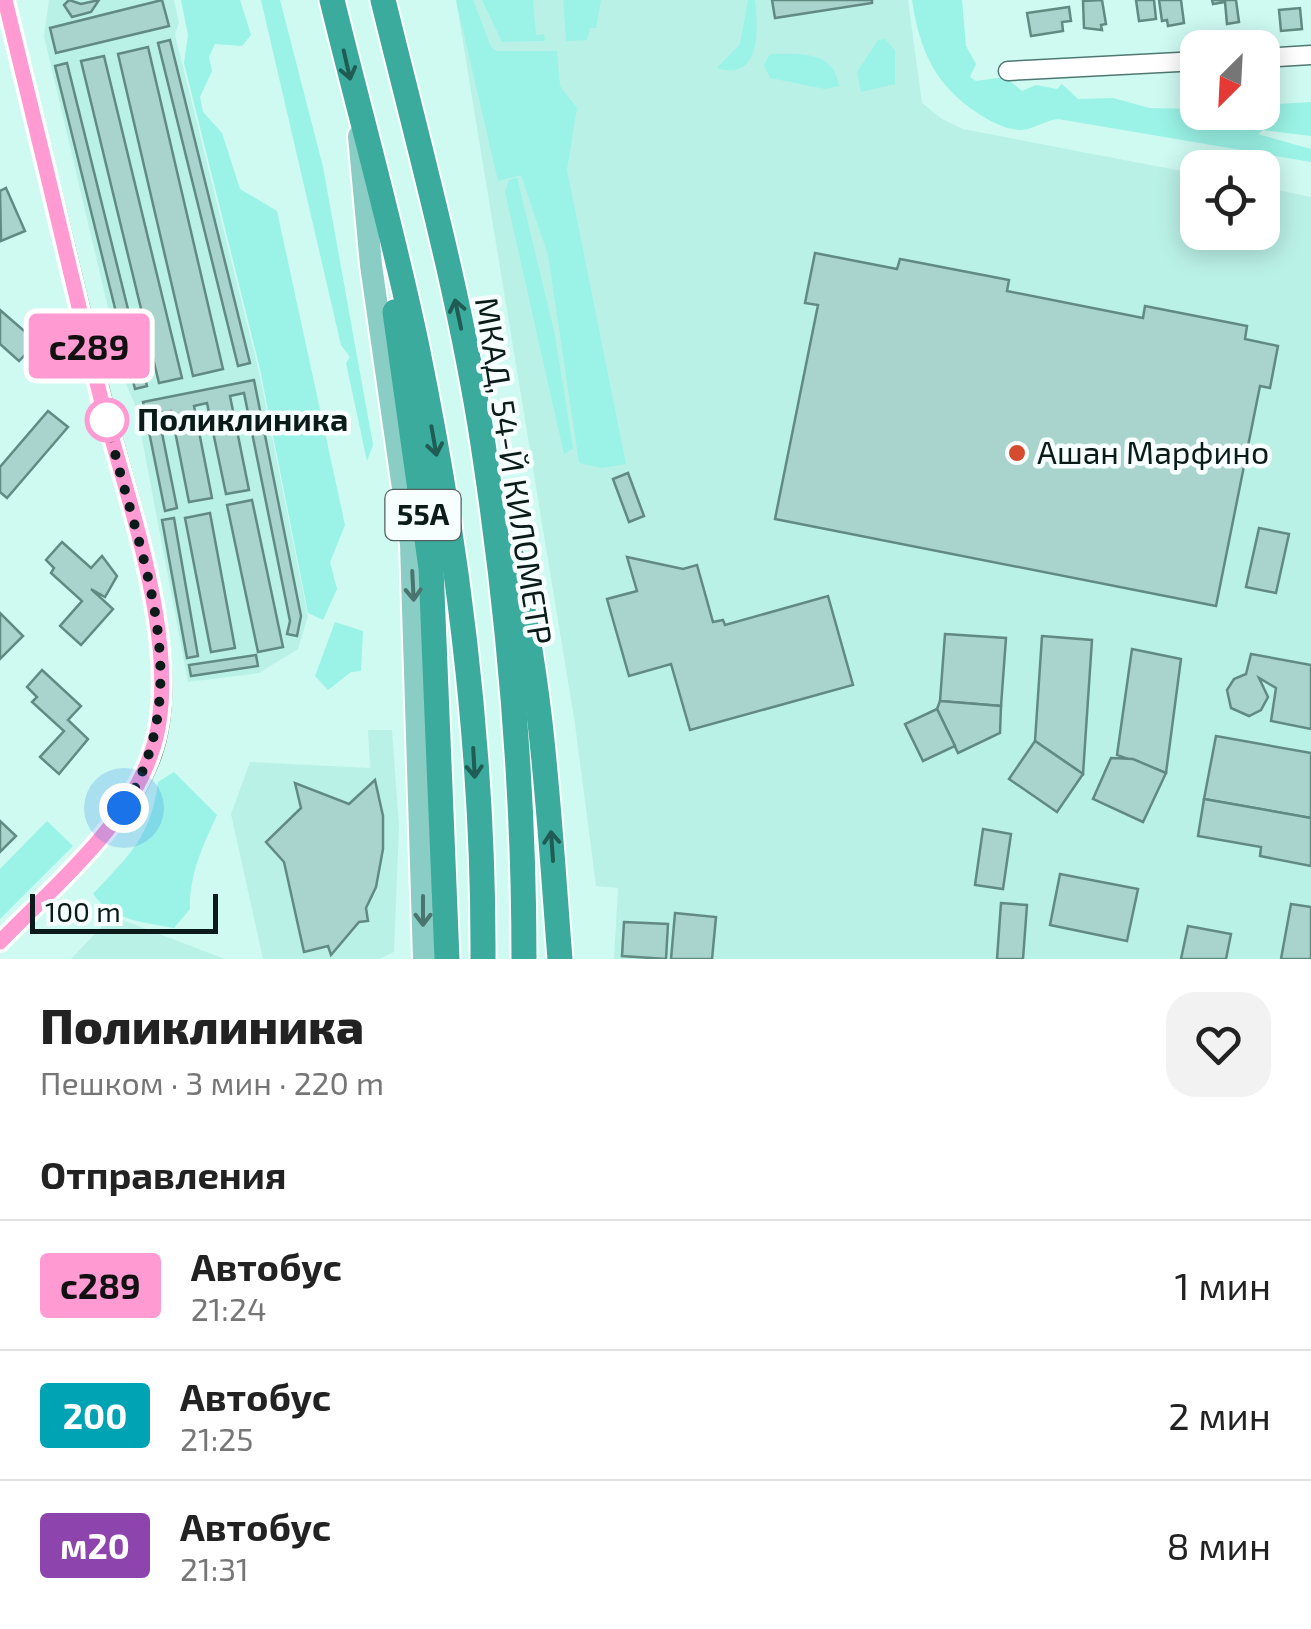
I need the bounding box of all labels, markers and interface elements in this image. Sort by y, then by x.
north arrow [1180,30,1280,130]
map controls [1180,30,1280,250]
one-way arrow [339,49,357,81]
button: locate [1180,150,1280,250]
street label: МКАД, 54-Й КИЛОМЕТР [469,294,561,647]
one-way arrow [448,299,467,331]
line badge: с289 [19,314,159,378]
text: с289 [49,325,129,367]
marker: Поликлиника [86,399,128,441]
place label: Поликлиника [137,399,348,437]
one-way arrow [425,424,444,456]
place label: Ашан Марфино [1037,432,1269,470]
marker: Ашан Марфино [1006,442,1028,464]
road number: 55А [386,490,460,540]
one-way arrow [404,570,423,602]
one-way arrow [465,746,484,778]
your location [99,783,149,833]
one-way arrow [542,831,561,863]
scale bar [30,889,218,934]
text: 100 m [45,894,121,928]
one-way arrow [414,894,432,926]
button: heart [1166,992,1271,1097]
text: Поликлиника [40,996,364,1054]
text: Пешком · 3 мин · 220 m [40,1063,384,1101]
text: Отправления [40,1151,287,1197]
text: Автобус [191,1243,342,1289]
text: 1 мин [1175,1262,1271,1308]
text: с289 [60,1264,141,1306]
text: 21:24 [191,1289,267,1327]
text: Автобус [180,1373,331,1419]
text: 2 мин [1168,1392,1271,1438]
text: 200 [63,1394,127,1436]
text: 21:25 [180,1419,253,1457]
text: Автобус [180,1503,331,1549]
text: 8 мин [1167,1522,1271,1568]
text: м20 [60,1524,130,1566]
text: 21:31 [180,1549,249,1587]

